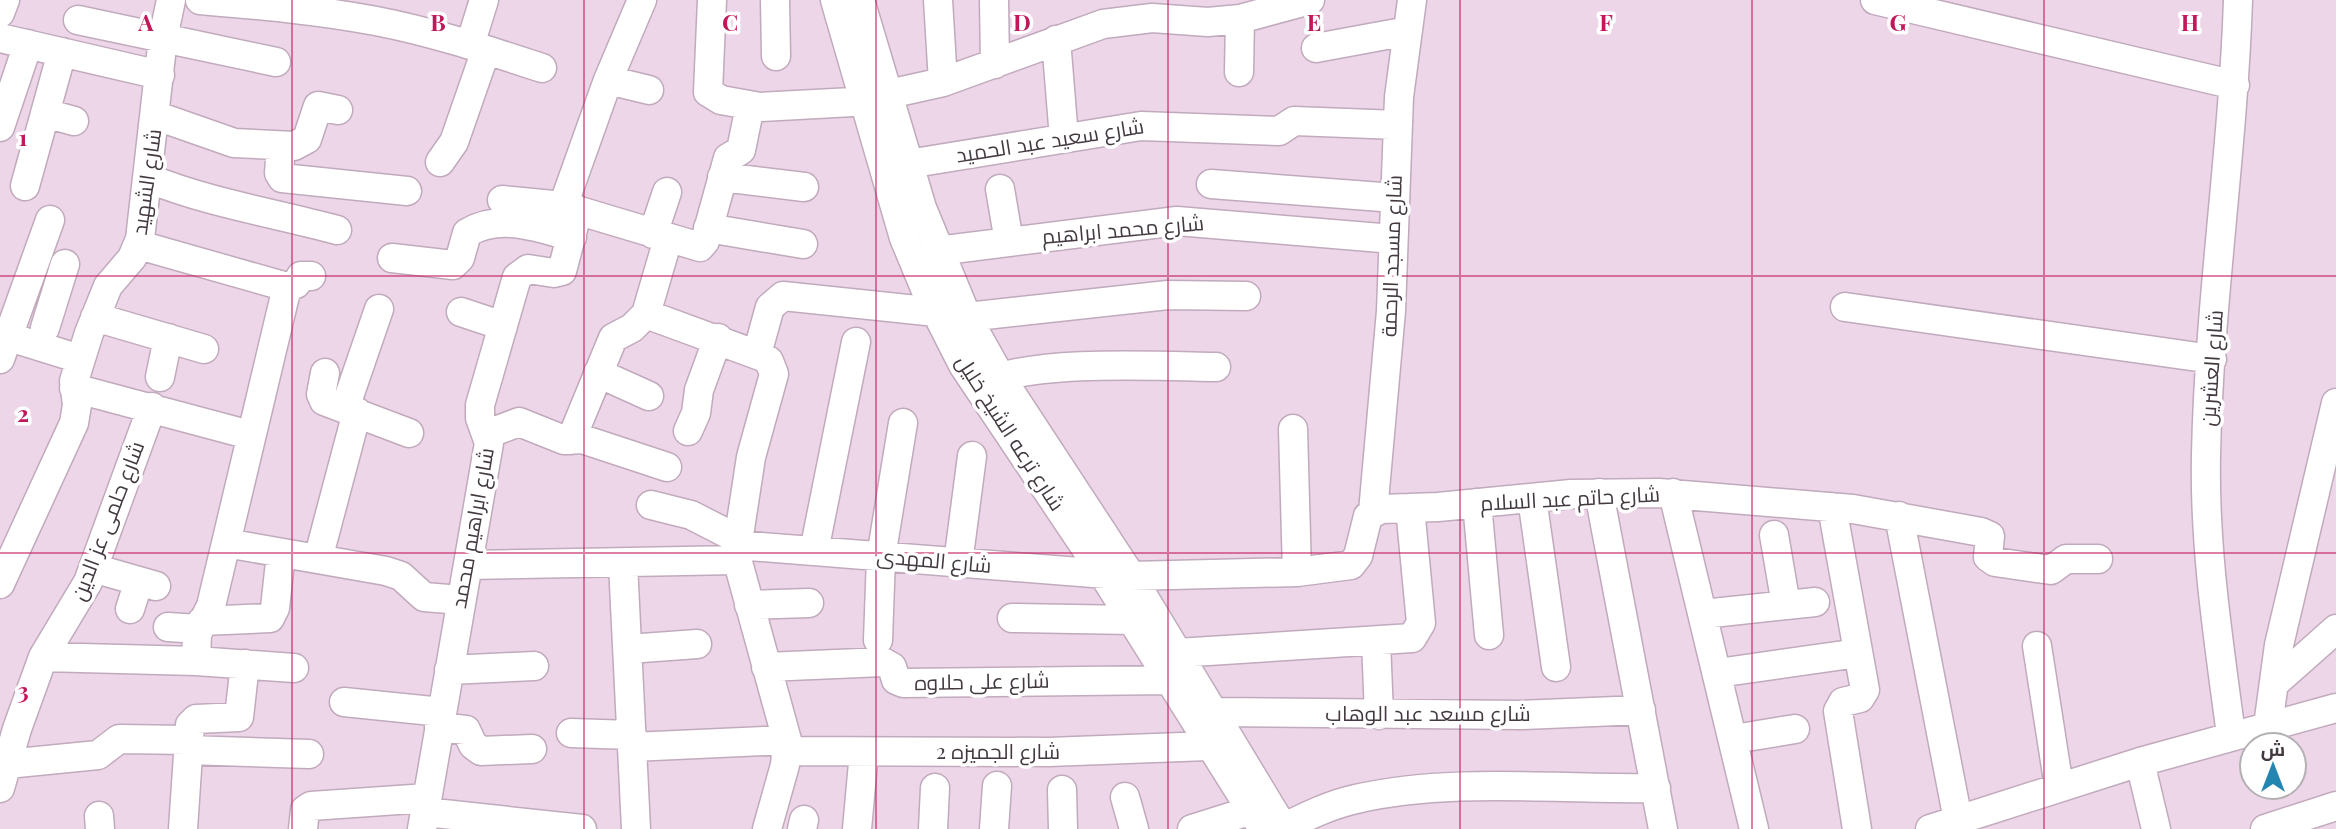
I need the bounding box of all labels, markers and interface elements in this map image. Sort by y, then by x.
text: A [137,6,154,37]
text: B [430,6,446,37]
text: C [722,6,738,37]
text: D [1013,6,1031,37]
text: E [1307,6,1321,37]
text: F [1599,6,1613,37]
text: G [1890,6,1907,37]
text: H [2181,6,2199,37]
street label: شارع سعيد عبد الحميد [954,110,1146,170]
text: 1 [19,121,28,152]
street label: شارع الشهيد [124,127,168,237]
street label: شارع مسجد الرحمة [1373,174,1409,338]
street label: شارع محمد ابراهيم [1041,207,1205,251]
street label: شارع العشرين [2192,309,2230,427]
street label: شارع ترعه الشيخ خليل [949,349,1073,516]
text: 2 [17,397,29,428]
street label: شارع حلمى عز الدين [63,436,151,605]
street label: شارع ابراهيم محمد [443,445,501,611]
street label: شارع حاتم عبد السلام [1479,478,1661,518]
street label: شارع المهدى [875,540,993,580]
street label: شارع على حلاوه [914,665,1050,697]
text: 3 [17,674,29,705]
street label: شارع مسعد عبد الوهاب [1325,698,1531,728]
north arrow [2238,731,2308,801]
text: ش [2261,735,2285,761]
street label: شارع الجميزه 2 [936,736,1060,766]

